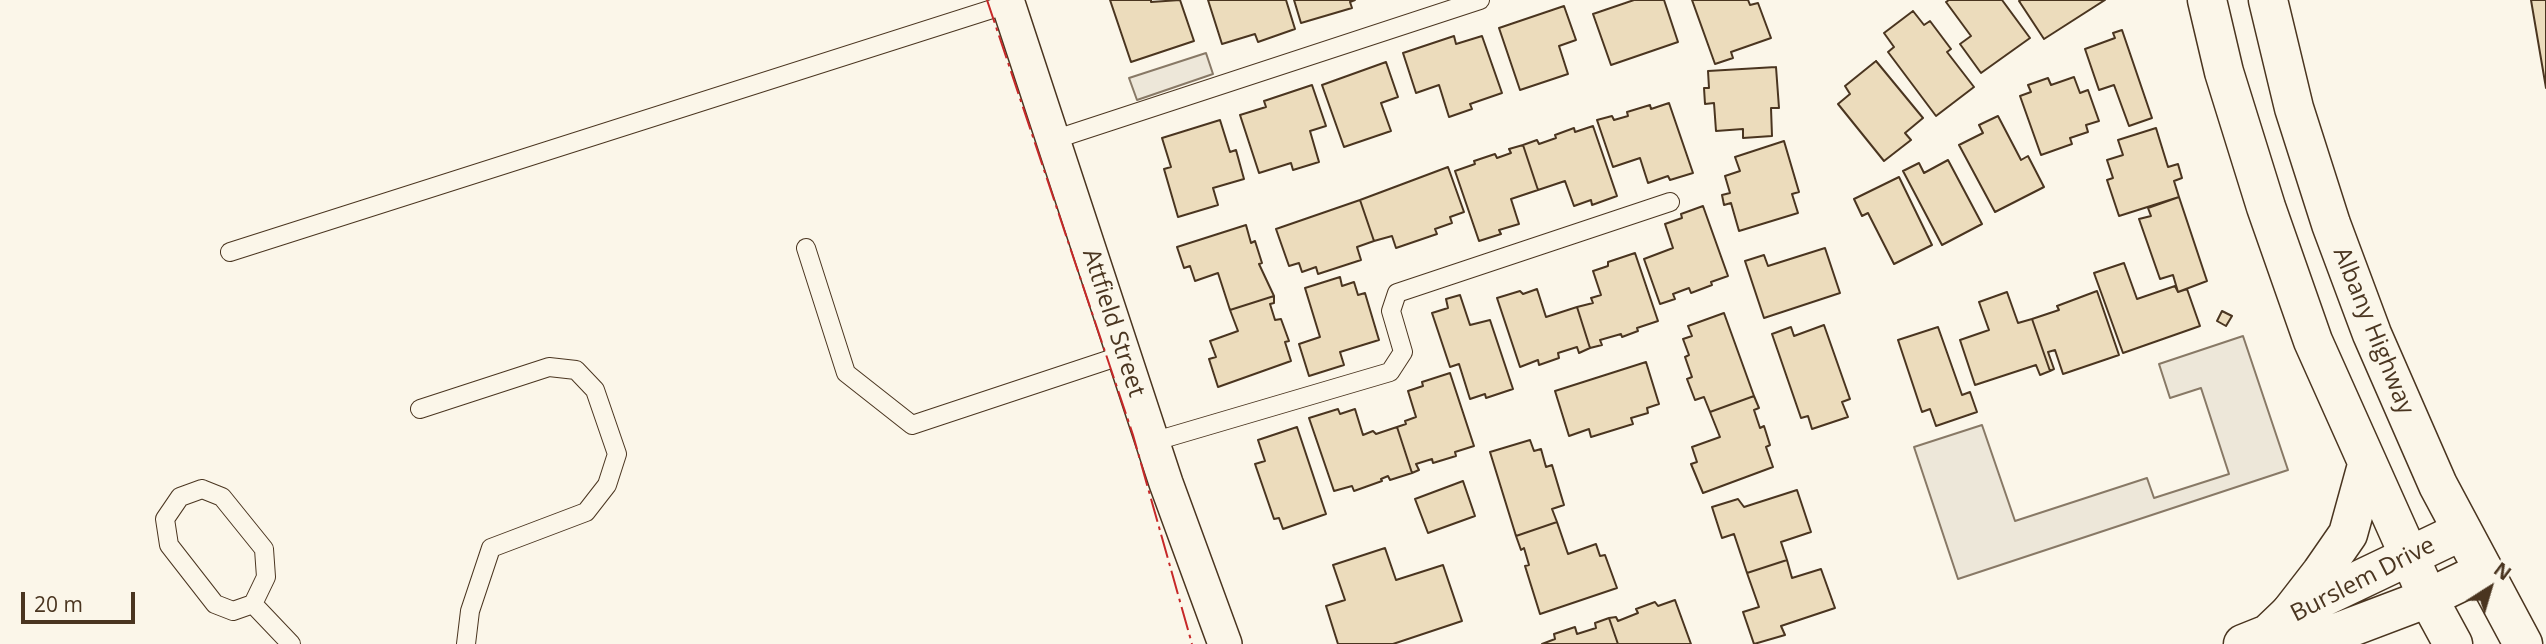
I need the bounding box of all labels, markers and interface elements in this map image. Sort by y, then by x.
street label: Albany Highway [2326,243,2420,419]
street label: Attfield Street [1076,245,1150,401]
street label: Burslem Drive [2286,531,2440,629]
north arrow [2455,553,2525,623]
text: N [2489,556,2517,586]
scale bar [24,578,138,622]
text: 20 m [34,590,83,618]

